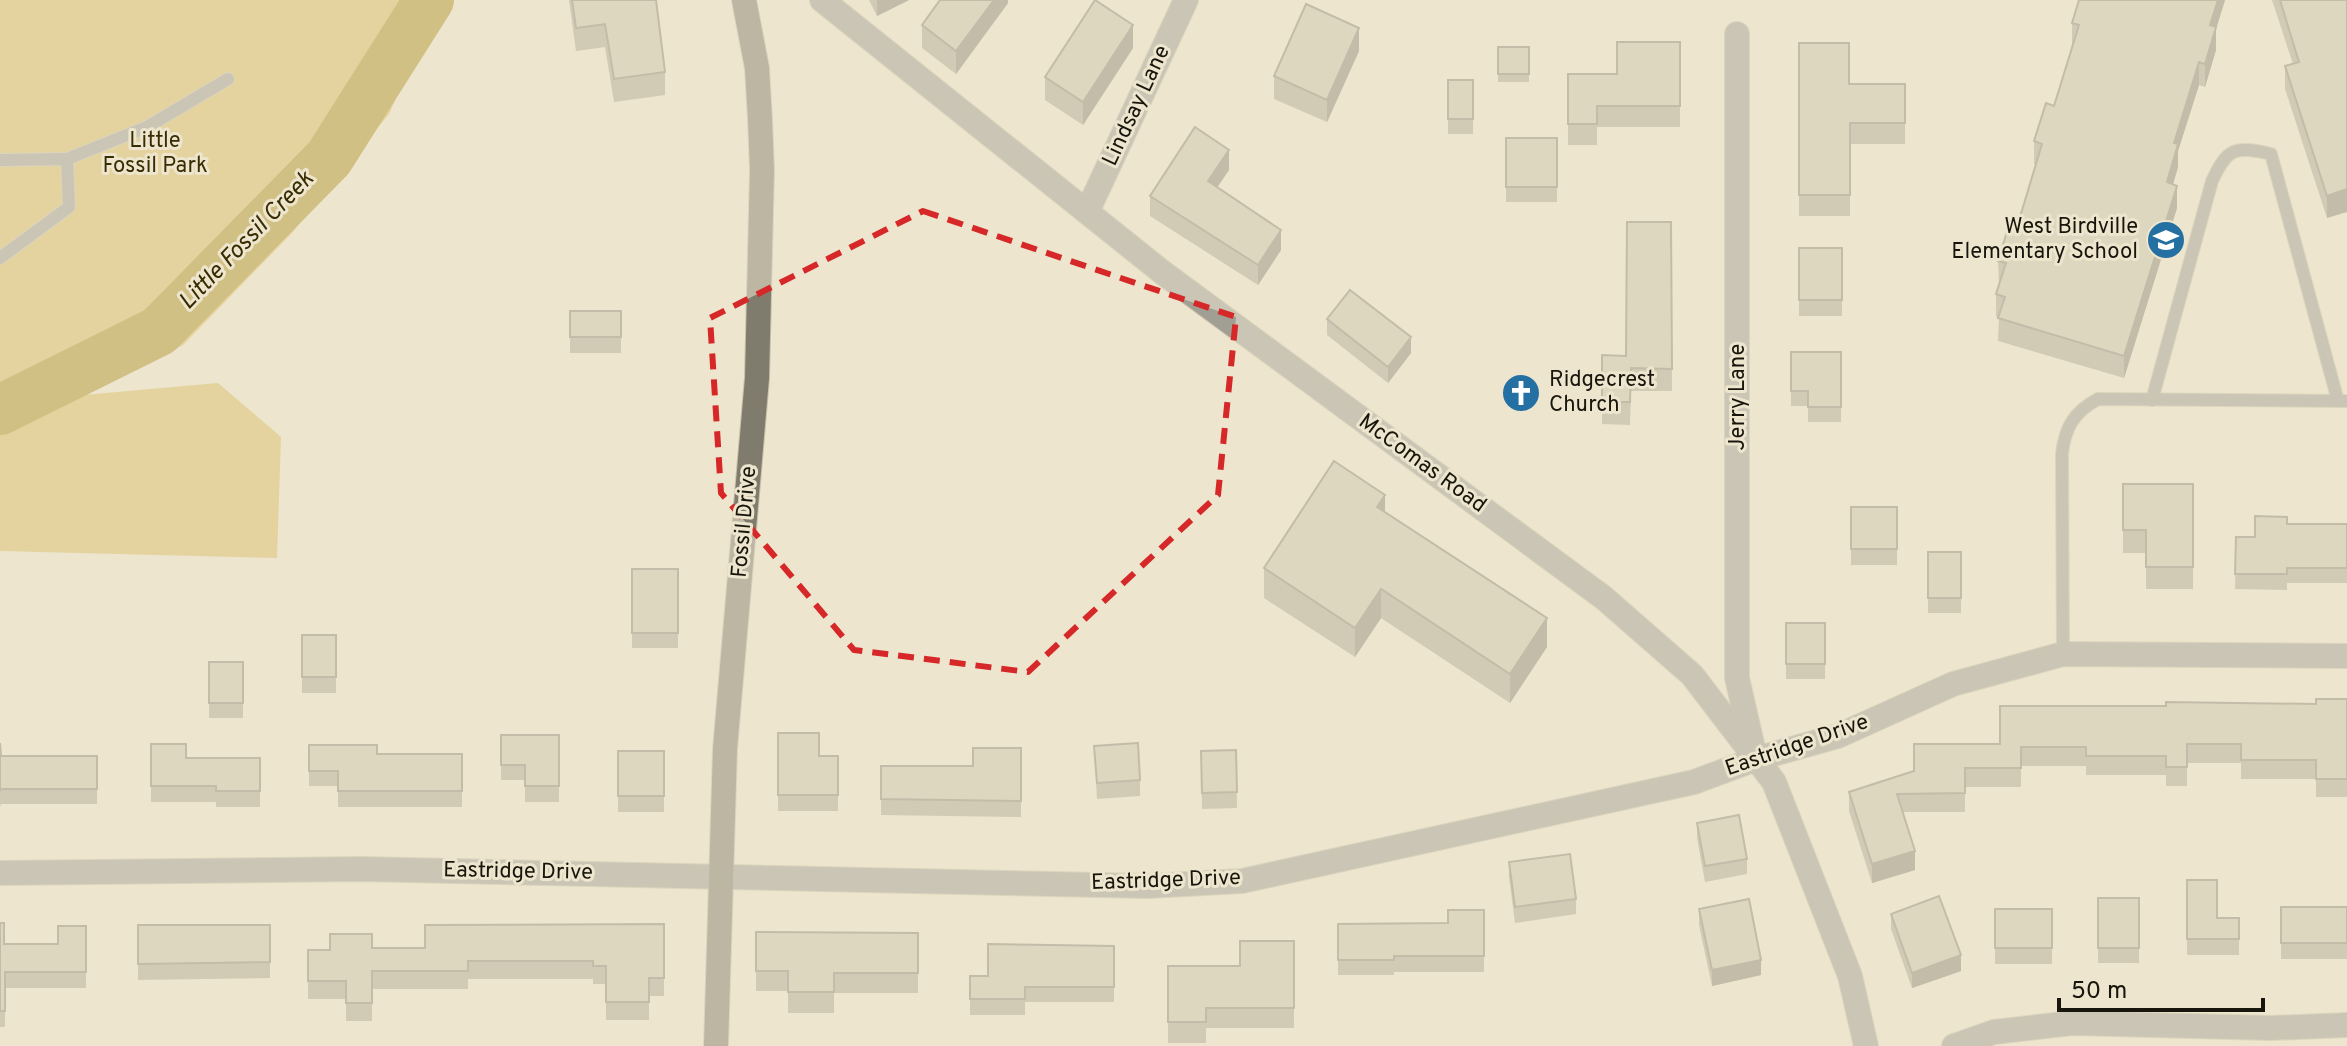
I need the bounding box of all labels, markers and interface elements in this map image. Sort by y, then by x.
street label: Lindsay Lane [1097,41,1177,171]
park label: Little Fossil Park [102,128,208,180]
water label: Little Fossil Creek [173,165,322,317]
place label: West Birdville Elementary School [1951,214,2138,266]
school or university icon: West Birdville Elementary School [2145,219,2187,261]
street label: Jerry Lane [1725,344,1752,450]
place label: Ridgecrest Church [1549,367,1655,419]
church icon: Ridgecrest Church [1500,372,1542,414]
street label: McComas Road [1353,409,1491,519]
street label: Fossil Drive [727,465,763,579]
street label: Eastridge Drive [1722,709,1872,783]
street label: Eastridge Drive [443,857,593,887]
street label: Eastridge Drive [1091,865,1241,897]
scale bar [2059,962,2263,1012]
text: 50 m [2071,977,2127,1007]

